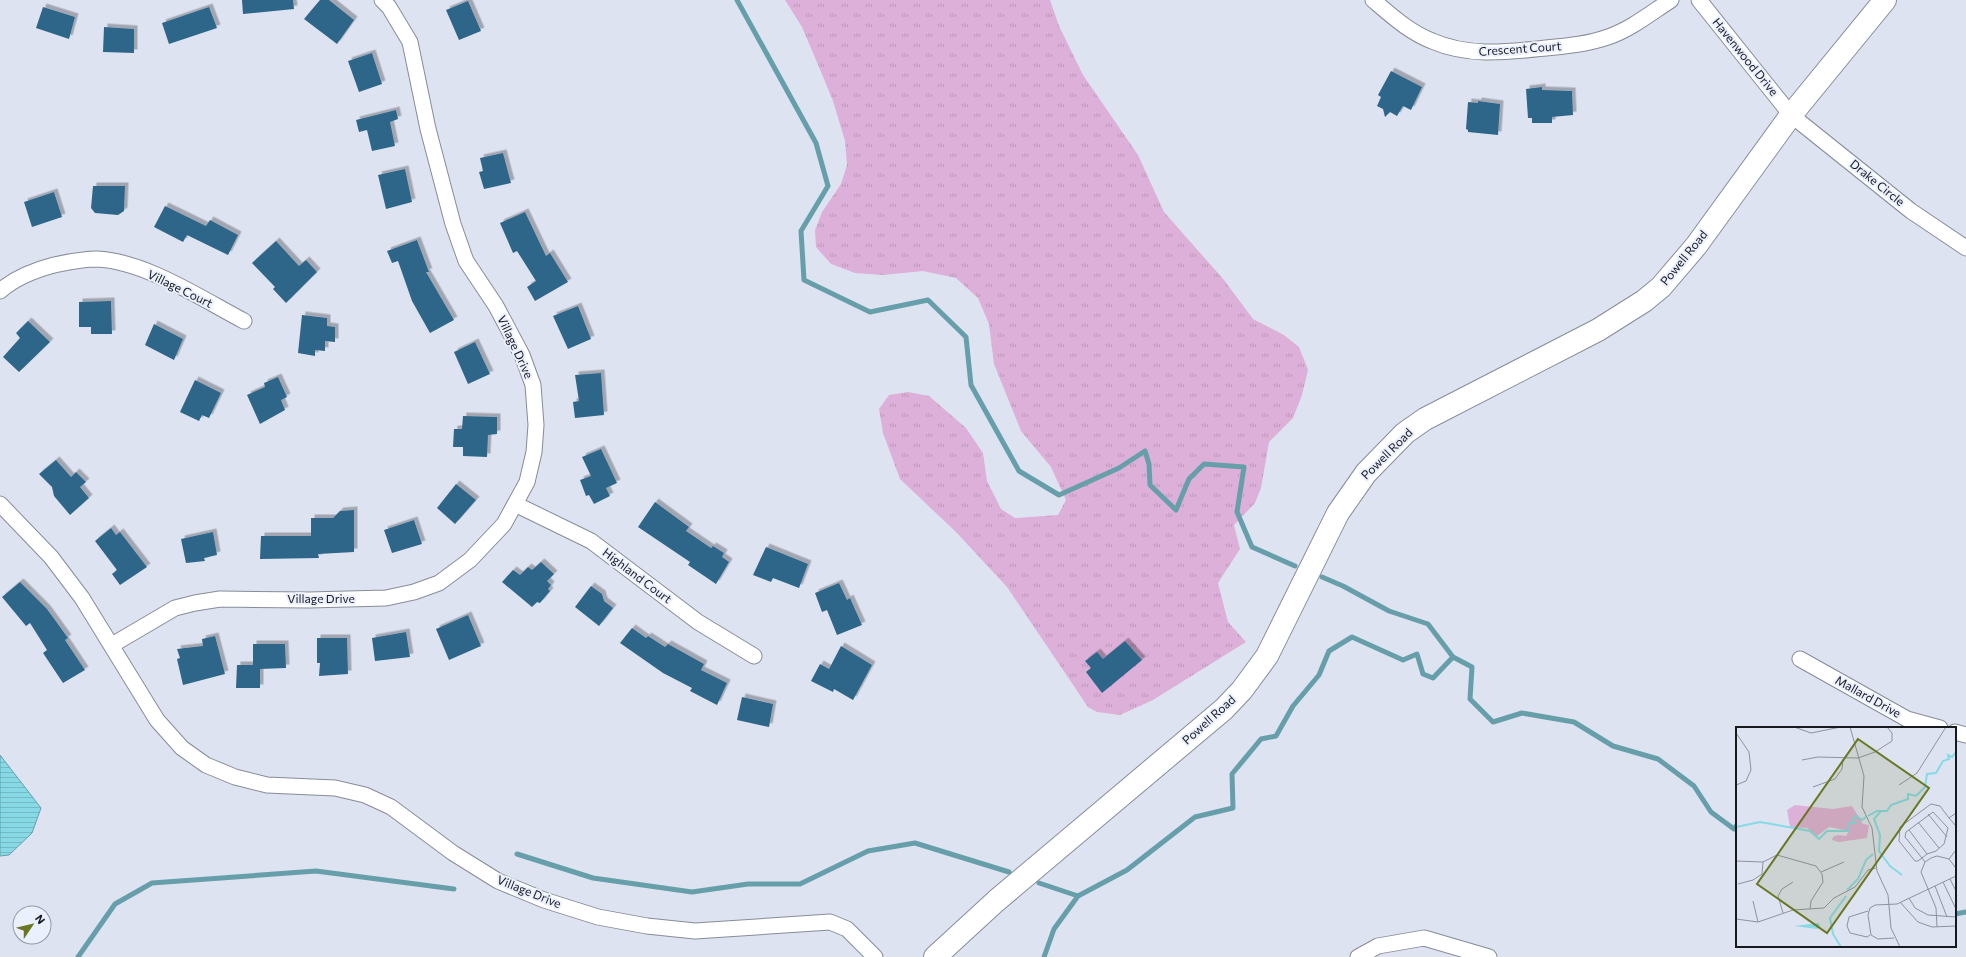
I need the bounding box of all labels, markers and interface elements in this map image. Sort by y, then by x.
street label: Havenwood Drive [1710,15,1781,98]
street label: Crescent Court [1478,38,1562,58]
street label: Drake Circle [1848,156,1908,208]
street label: Powell Road [1657,227,1710,288]
street label: Village Court [146,266,215,310]
street label: Village Drive [495,313,537,380]
street label: Powell Road [1358,425,1415,482]
street label: Highland Court [600,545,675,606]
street label: Village Drive [287,591,355,605]
street label: Mallard Drive [1833,672,1904,720]
street label: Powell Road [1179,692,1238,747]
inset map [1736,727,1956,947]
street label: Village Drive [495,872,563,910]
north arrow [12,905,52,945]
text: N [33,912,48,926]

